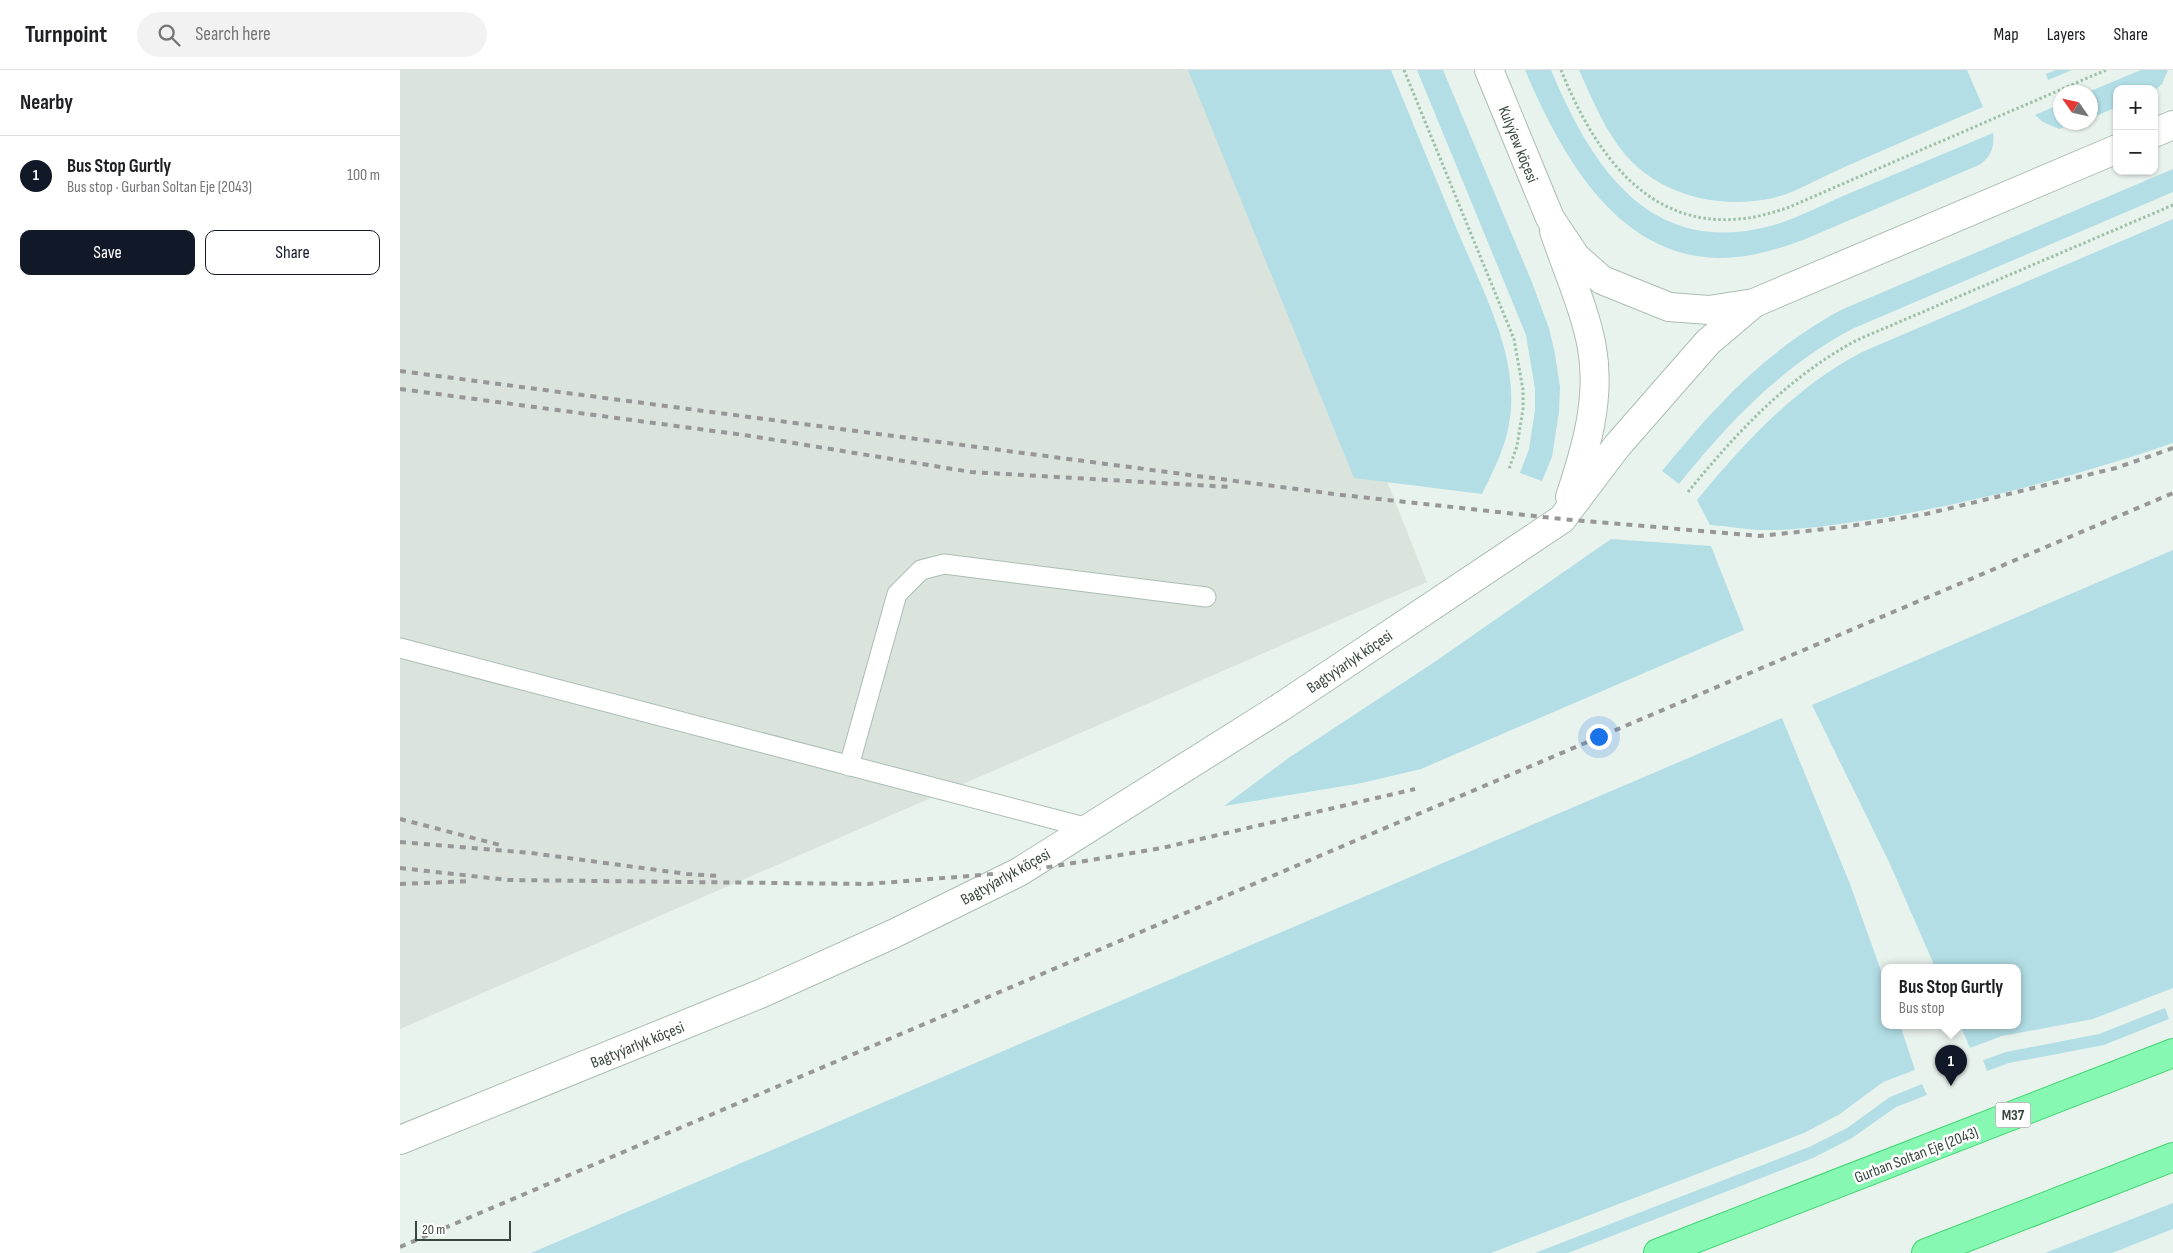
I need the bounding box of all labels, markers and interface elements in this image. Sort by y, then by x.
search box [137,12,487,57]
text: Turnpoint [25,20,107,49]
icon: search [155,21,183,49]
text: Search here [195,23,271,46]
text: Map [1994,24,2019,45]
text: Layers [2047,24,2086,45]
text: Share [2114,24,2148,45]
north arrow [2053,85,2098,130]
map controls [2113,85,2158,175]
button: + [2113,85,2158,130]
text: Nearby [20,90,73,115]
street label: Kulyýew köçesi [1494,104,1542,186]
button: − [2113,130,2158,175]
text: Bus Stop Gurtly [67,155,171,178]
text: 1 [33,166,39,185]
text: 100 m [347,166,380,185]
text: Bus stop · Gurban Soltan Eje (2043) [67,178,252,197]
button: Save [20,230,195,275]
button: Share [205,230,380,275]
street label: Bagtyýarlyk köçesi [1303,627,1396,698]
your location [1586,724,1612,750]
street label: Bagtyýarlyk köçesi [958,845,1054,910]
popup [1881,964,2021,1029]
text: Bus Stop Gurtly [1899,976,2003,999]
text: Bus stop [1899,999,1945,1018]
street label: Bagtyýarlyk köçesi [588,1018,687,1073]
pin: 1 [1935,1045,1967,1086]
road number: M37 [1996,1102,2030,1128]
street label: Gurban Soltan Eje (2043) [1852,1123,1981,1188]
scale bar [415,1218,511,1241]
text: 20 m [422,1221,445,1238]

